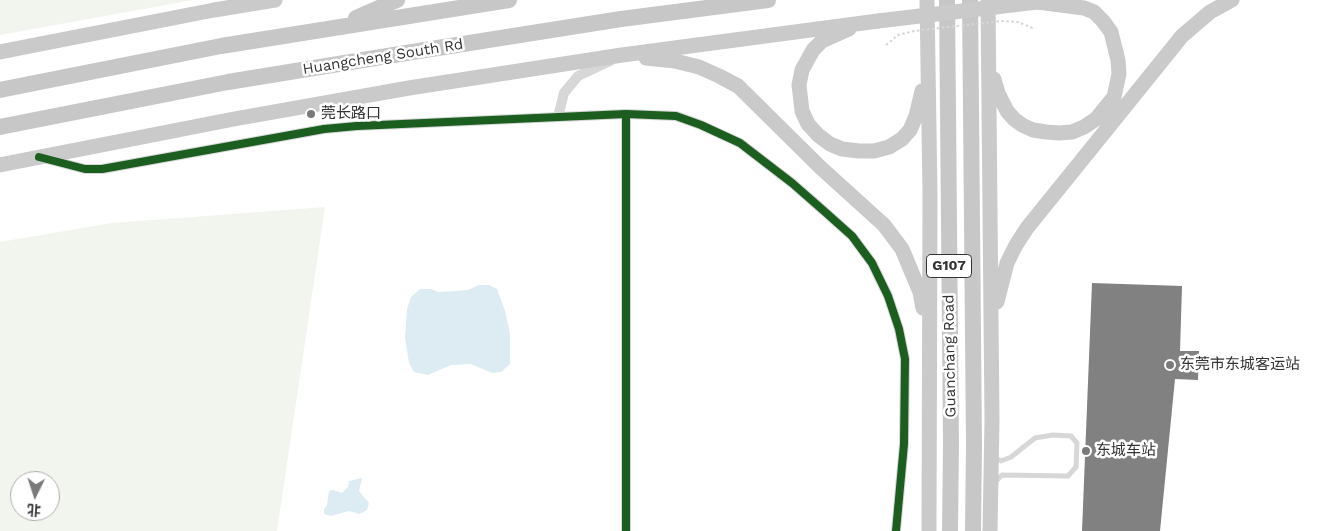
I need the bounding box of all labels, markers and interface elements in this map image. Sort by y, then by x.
street label: Huangcheng South Rd [301,35,465,79]
place label: 莞长路口 [321,105,381,123]
marker: 莞长路口 [305,108,317,120]
road number: G107 [926,255,972,278]
street label: Guanchang Road [940,294,960,418]
place label: 东莞市东城客运站 [1180,356,1300,374]
marker: 东莞市东城客运站 [1164,359,1176,371]
place label: 东城车站 [1096,442,1156,460]
marker: 东城车站 [1080,445,1092,457]
north arrow [10,471,60,521]
text: 北 [26,501,42,518]

